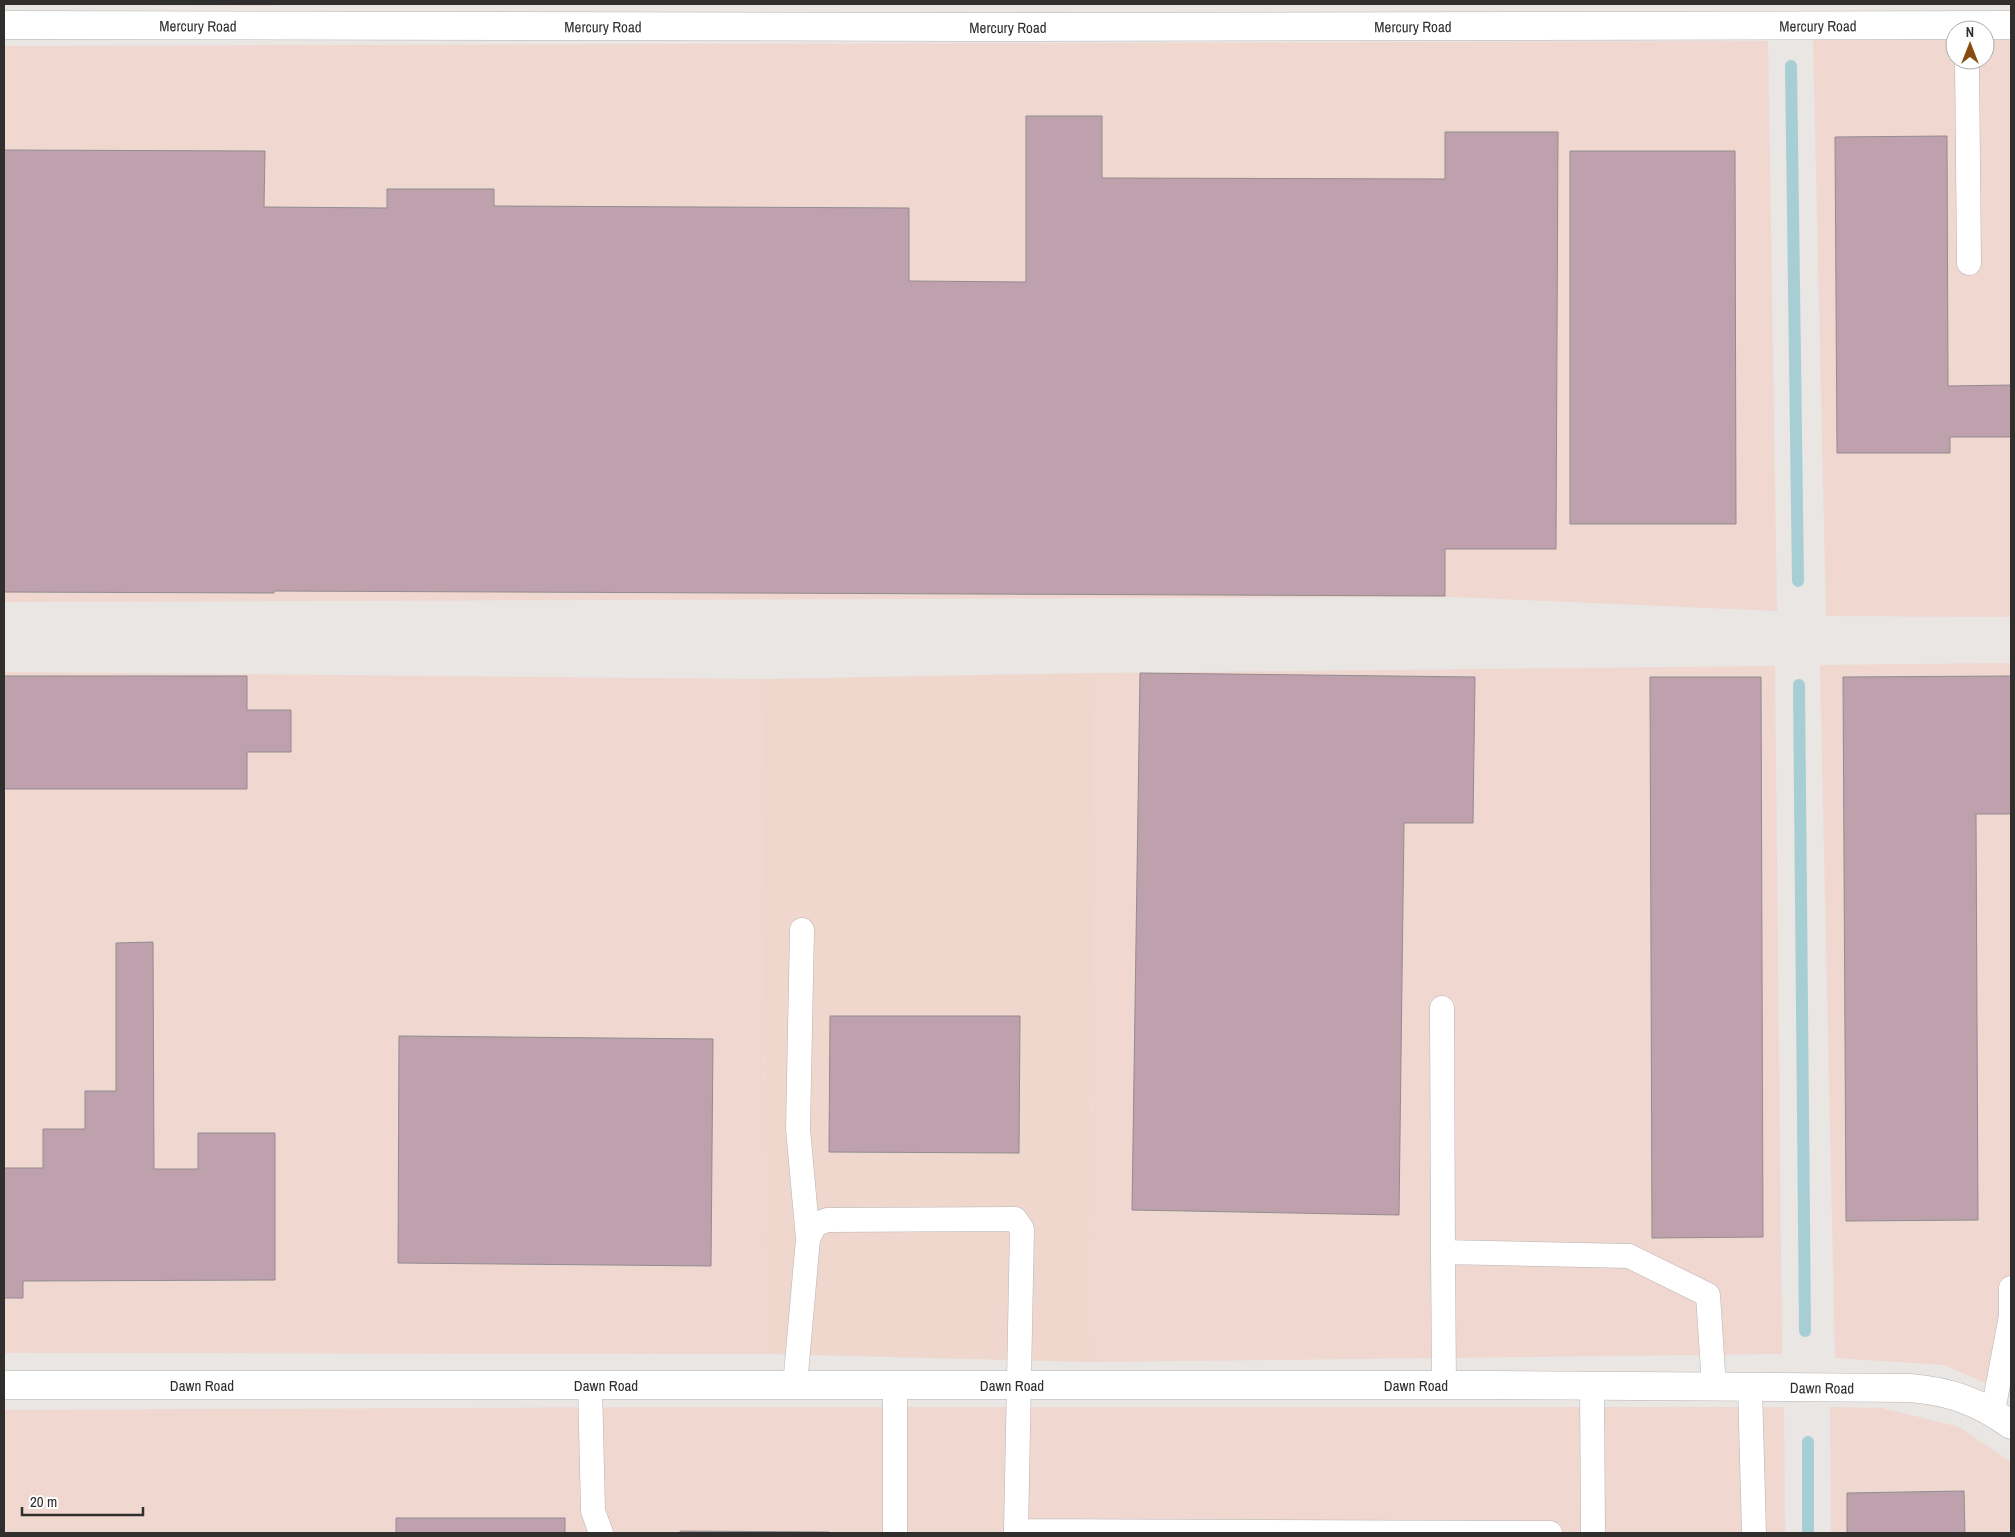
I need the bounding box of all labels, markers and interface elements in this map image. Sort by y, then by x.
street label: Mercury Road [159,15,237,36]
street label: Mercury Road [1779,15,1857,36]
street label: Mercury Road [564,16,642,37]
street label: Mercury Road [969,16,1047,37]
street label: Mercury Road [1374,16,1452,37]
north arrow [1945,20,1995,70]
text: N [1966,23,1974,41]
street label: Dawn Road [170,1375,234,1396]
street label: Dawn Road [574,1375,638,1396]
street label: Dawn Road [980,1375,1044,1396]
street label: Dawn Road [1384,1375,1448,1396]
street label: Dawn Road [1790,1377,1854,1398]
scale bar [22,1484,144,1516]
text: 20 m [30,1491,57,1512]

